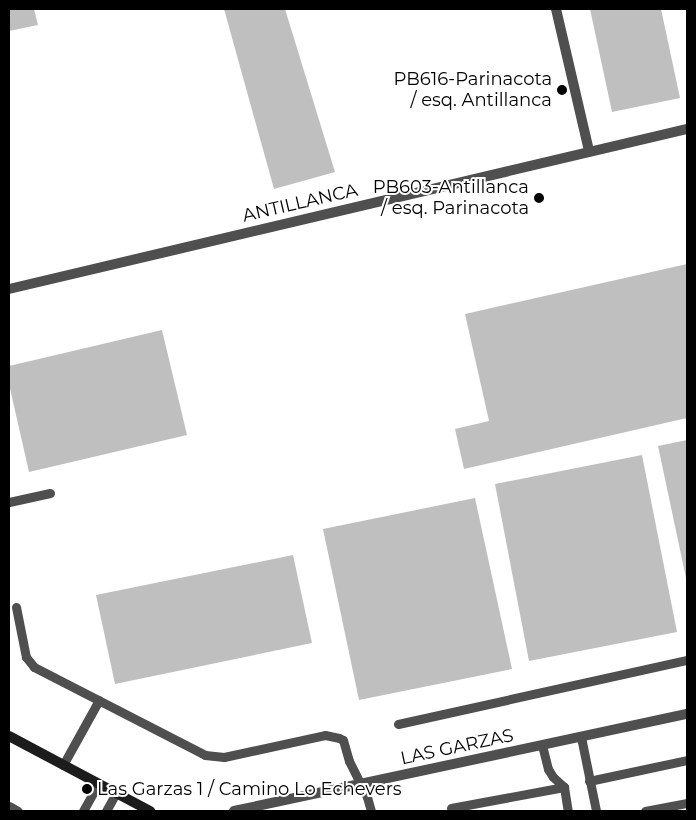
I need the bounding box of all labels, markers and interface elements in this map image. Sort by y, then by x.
place label: PB616-Parinacota / esq. Antillanca [393,69,552,112]
marker: PB616-Parinacota / esq. Antillanca [556,84,568,96]
place label: PB603-Antillanca / esq. Parinacota [373,177,529,220]
street label: ANTILLANCA [240,179,360,227]
marker: PB603-Antillanca / esq. Parinacota [533,192,545,204]
street label: LAS GARZAS [399,724,515,770]
place label: Las Garzas 1 / Camino Lo Echevers [97,778,402,800]
marker: Las Garzas 1 / Camino Lo Echevers [81,783,93,795]

